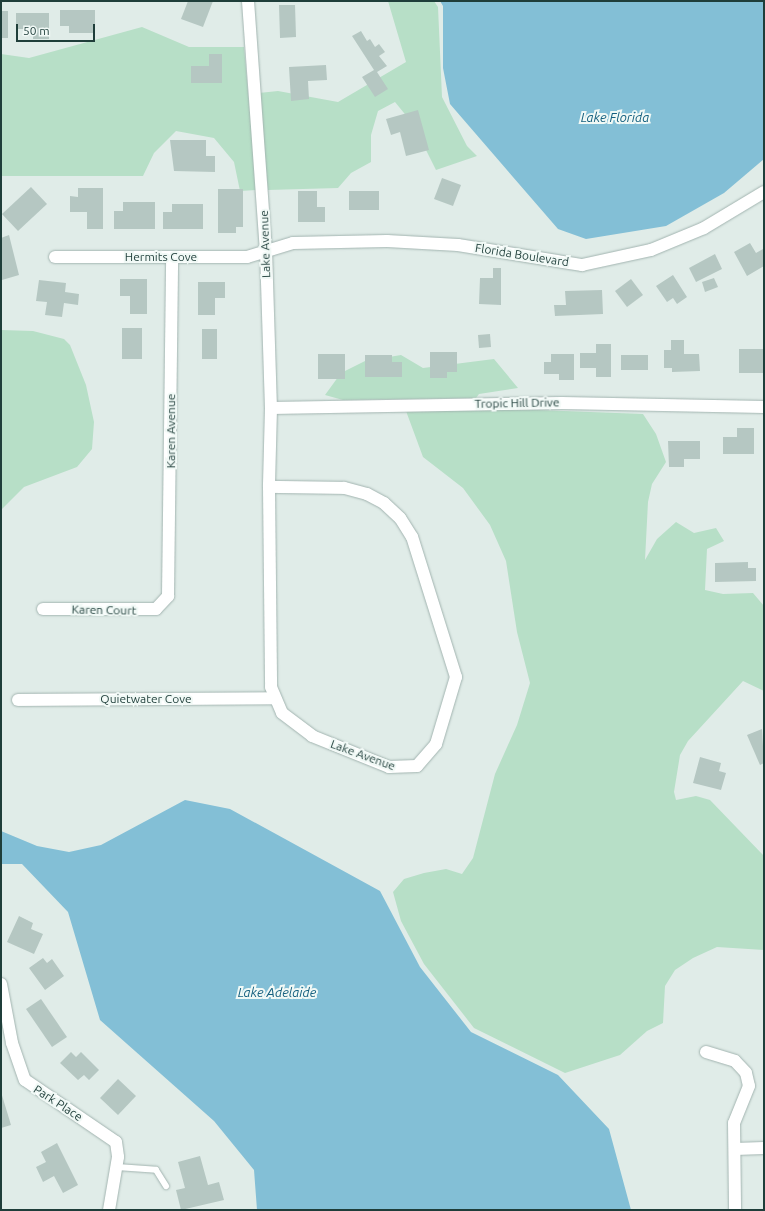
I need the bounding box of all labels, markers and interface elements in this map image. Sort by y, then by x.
scale bar [18,16,97,42]
text: 50 m [23,24,50,37]
water label: Lake Florida [581,109,649,125]
street label: Lake Avenue [257,210,273,278]
street label: Florida Boulevard [474,240,570,270]
street label: Hermits Cove [125,250,197,264]
street label: Karen Avenue [164,394,178,468]
street label: Tropic Hill Drive [474,395,560,411]
street label: Karen Court [72,602,136,618]
street label: Quietwater Cove [100,692,192,706]
street label: Lake Avenue [329,737,397,773]
water label: Lake Adelaide [238,984,316,1000]
street label: Park Place [31,1082,85,1124]

